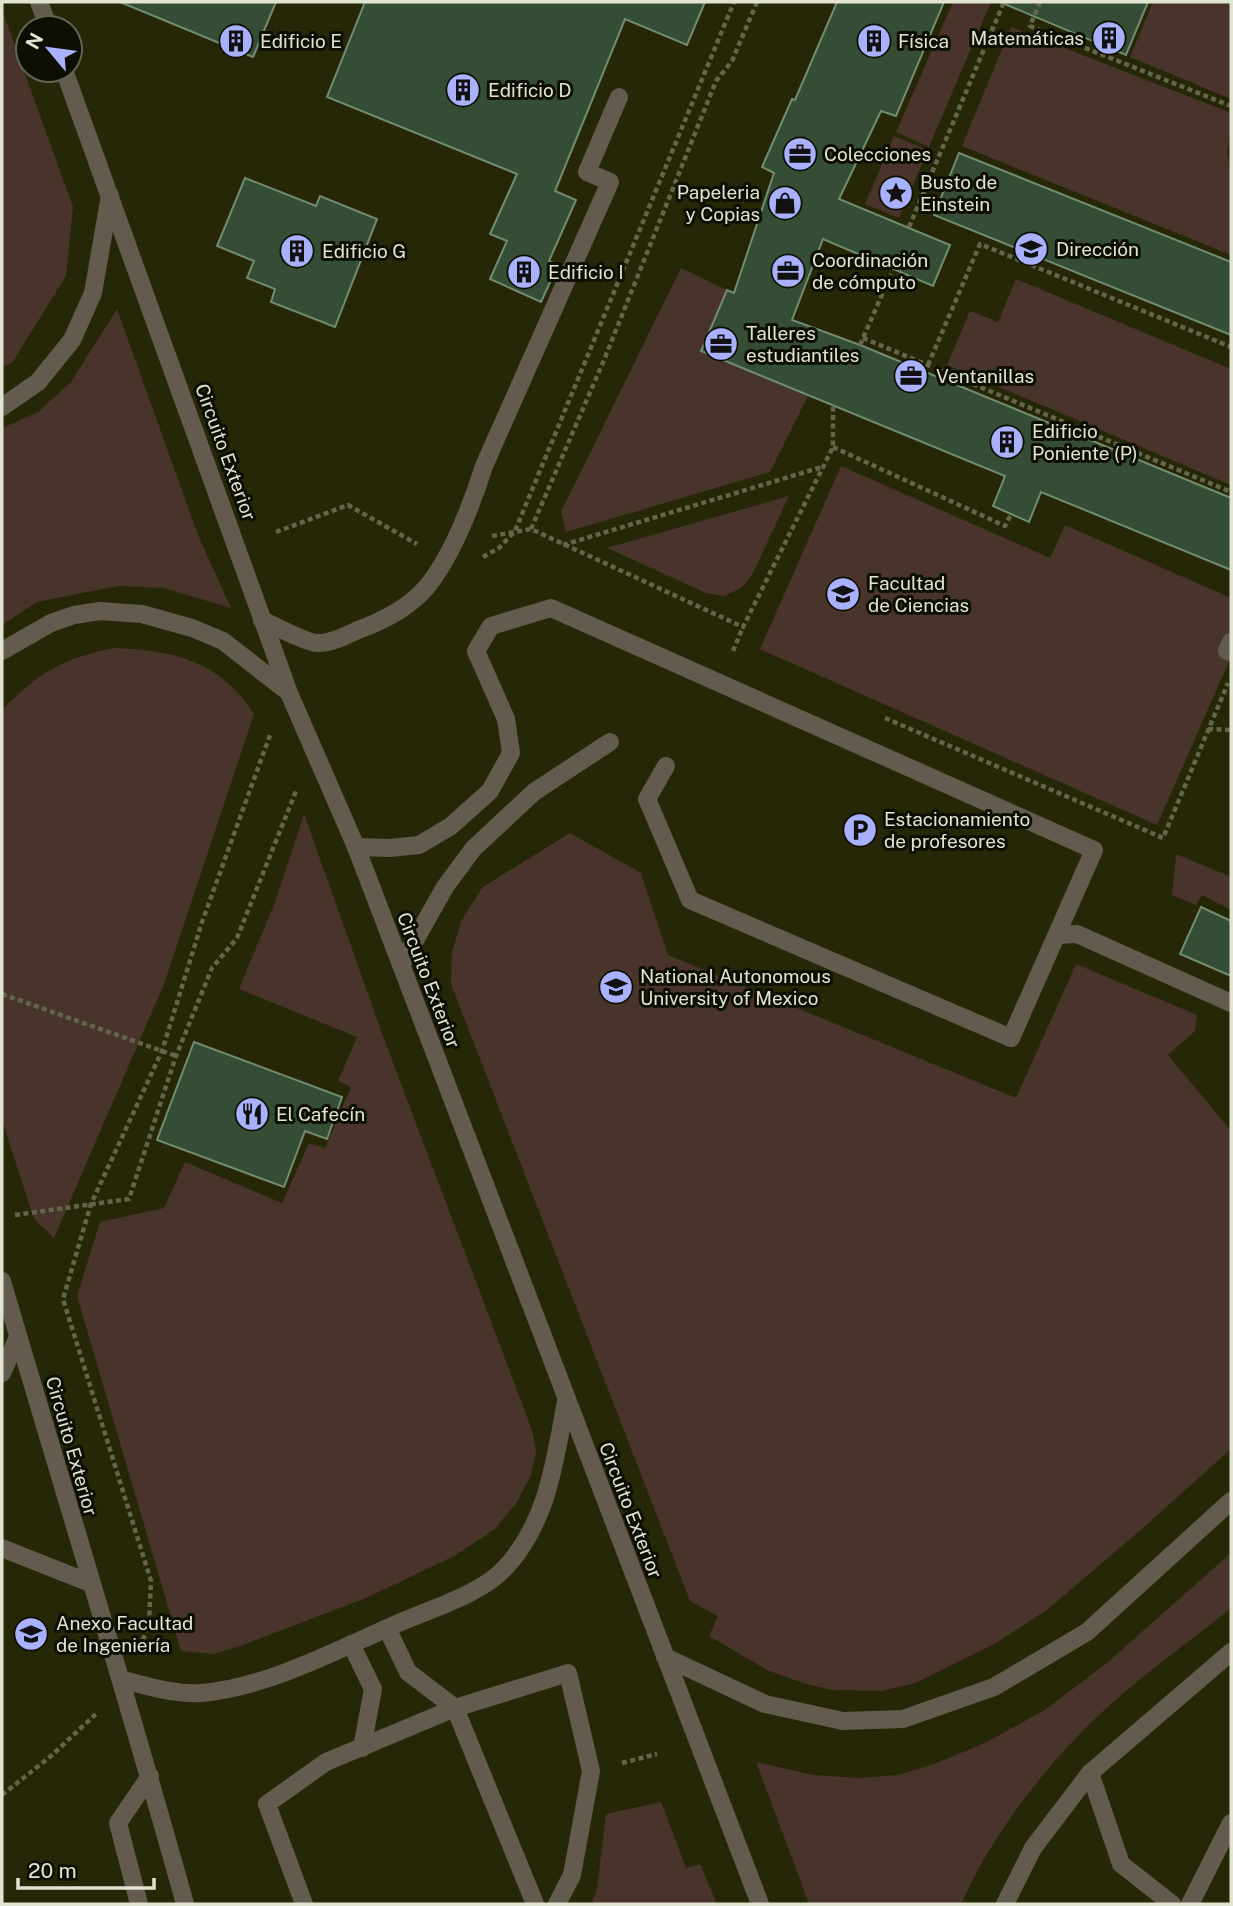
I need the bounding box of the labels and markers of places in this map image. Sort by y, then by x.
building icon: Matemáticas [1090,19,1128,57]
building icon: Edificio E [217,22,255,60]
building icon: Física [855,22,893,60]
place label: Matemáticas [970,27,1084,49]
place label: Edificio E [260,30,342,52]
place label: Física [898,30,949,52]
building icon: Edificio D [444,71,482,109]
place label: Edificio D [488,79,571,101]
office icon: Colecciones [781,135,819,173]
place label: Colecciones [824,143,931,165]
place label: Busto de Einstein [920,171,997,215]
place icon: Busto de Einstein [877,174,915,212]
place label: Papeleria y Copias [677,181,760,225]
shop icon: Papeleria y Copias [766,184,804,222]
school or university icon: Dirección [1012,230,1050,268]
building icon: Edificio G [278,232,316,270]
place label: Dirección [1056,238,1139,260]
place label: Edificio G [322,240,406,262]
place label: Coordinación de cómputo [812,249,928,293]
office icon: Coordinación de cómputo [769,252,807,290]
building icon: Edificio I [505,253,543,291]
place label: Edificio I [548,261,624,283]
place label: Talleres estudiantiles [746,322,859,366]
office icon: Talleres estudiantiles [702,325,740,363]
office icon: Ventanillas [892,357,930,395]
place label: Ventanillas [936,365,1034,387]
place label: Edificio Poniente (P) [1032,420,1138,464]
building icon: Edificio Poniente (P) [988,423,1026,461]
place label: Facultad de Ciencias [868,572,969,616]
school or university icon: Facultad de Ciencias [824,575,862,613]
place label: Estacionamiento de profesores [884,808,1030,852]
parking icon: Estacionamiento de profesores [841,811,879,849]
place label: National Autonomous University of Mexico [640,965,831,1009]
school or university icon: National Autonomous University of Mexico [597,968,635,1006]
restaurant icon: El Cafecín [233,1095,271,1133]
place label: El Cafecín [276,1103,365,1125]
place label: Anexo Facultad de Ingeniería [56,1612,193,1656]
school or university icon: Anexo Facultad de Ingeniería [12,1615,50,1653]

